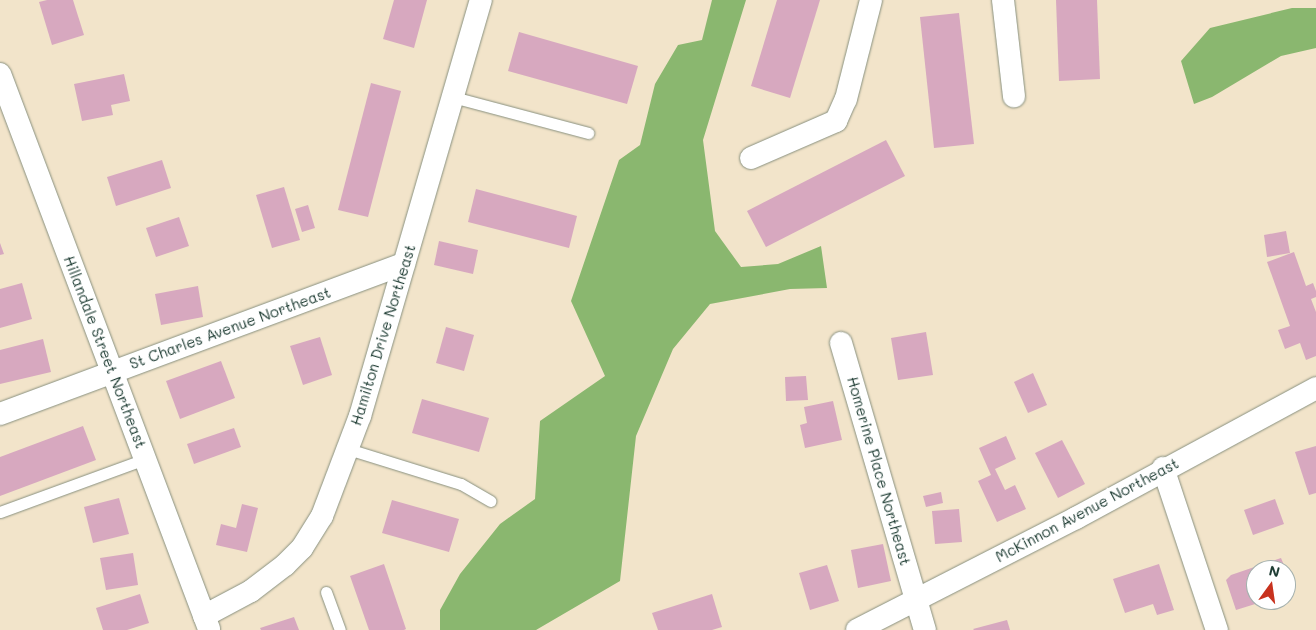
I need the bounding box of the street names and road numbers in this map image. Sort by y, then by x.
street label: Hamilton Drive Northeast [347,242,419,428]
street label: Hillandale Street Northeast [60,253,150,451]
street label: St Charles Avenue Northeast [127,283,333,373]
street label: Homerine Place Northeast [843,375,915,567]
street label: McKinnon Avenue Northeast [992,454,1182,566]

